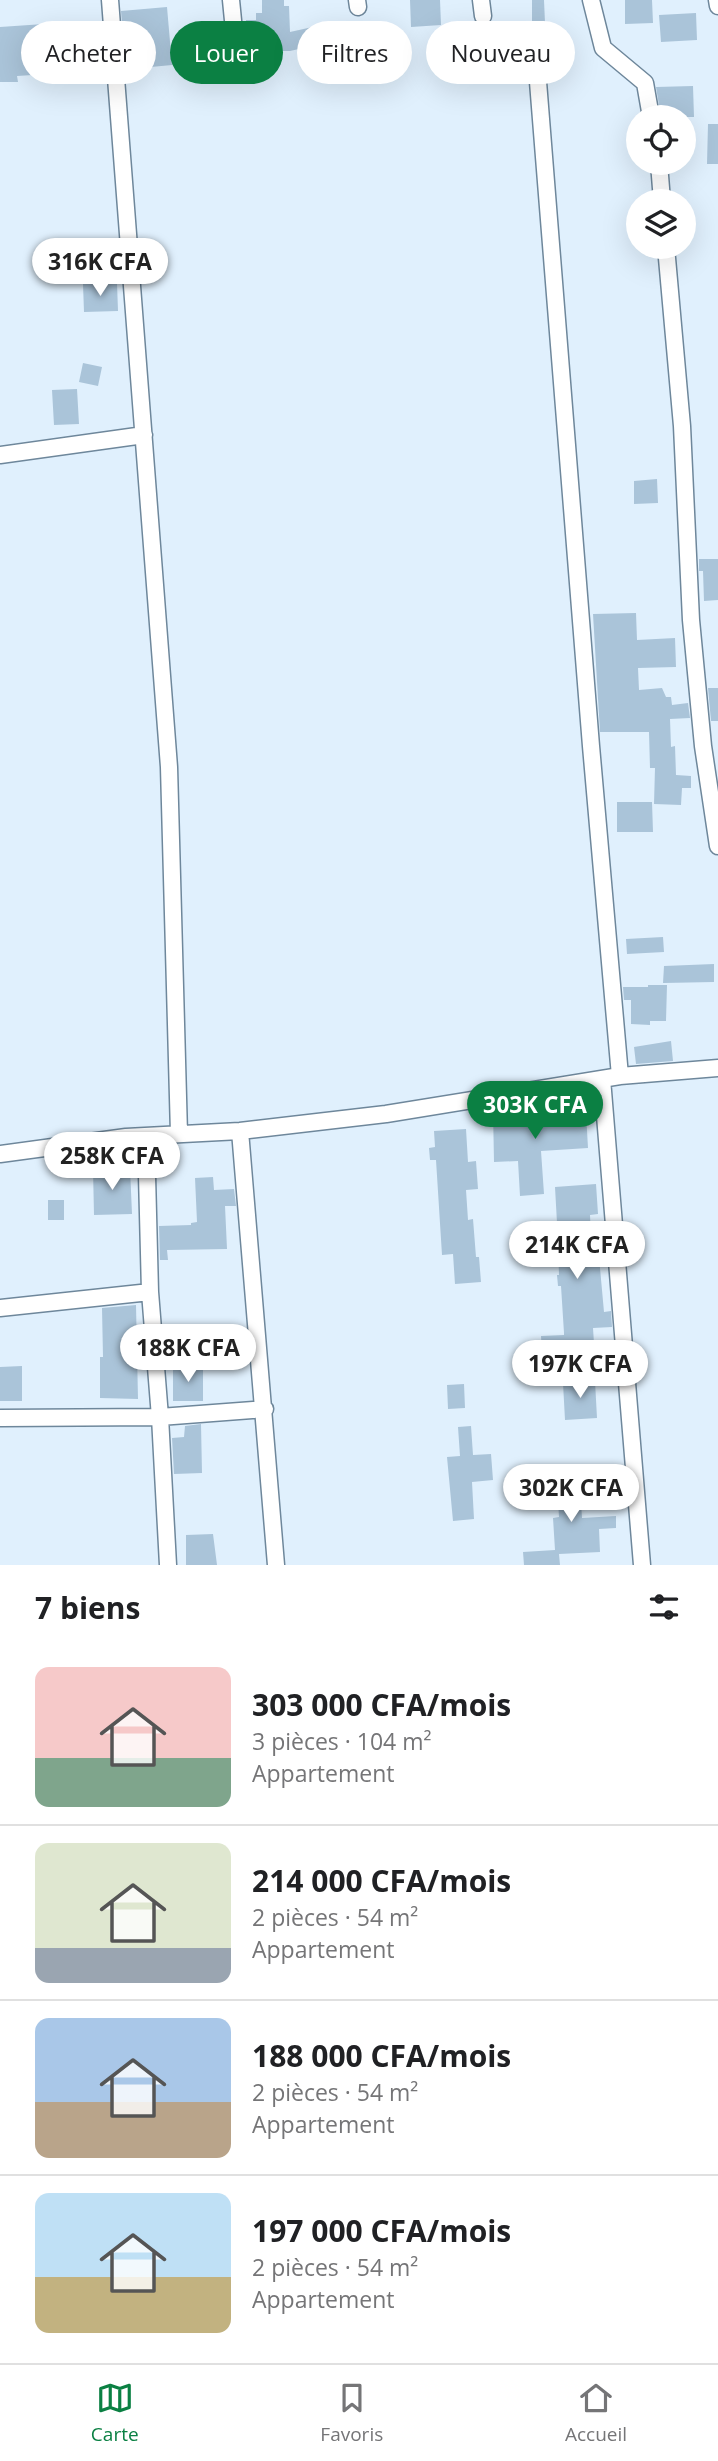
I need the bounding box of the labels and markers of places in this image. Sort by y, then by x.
pin: 316K CFA [28,238,172,298]
pin: 303K CFA [463,1082,607,1141]
pin: 258K CFA [40,1132,184,1192]
pin: 214K CFA [505,1222,649,1281]
pin: 188K CFA [116,1324,260,1384]
pin: 197K CFA [508,1340,652,1400]
pin: 302K CFA [499,1464,643,1524]

